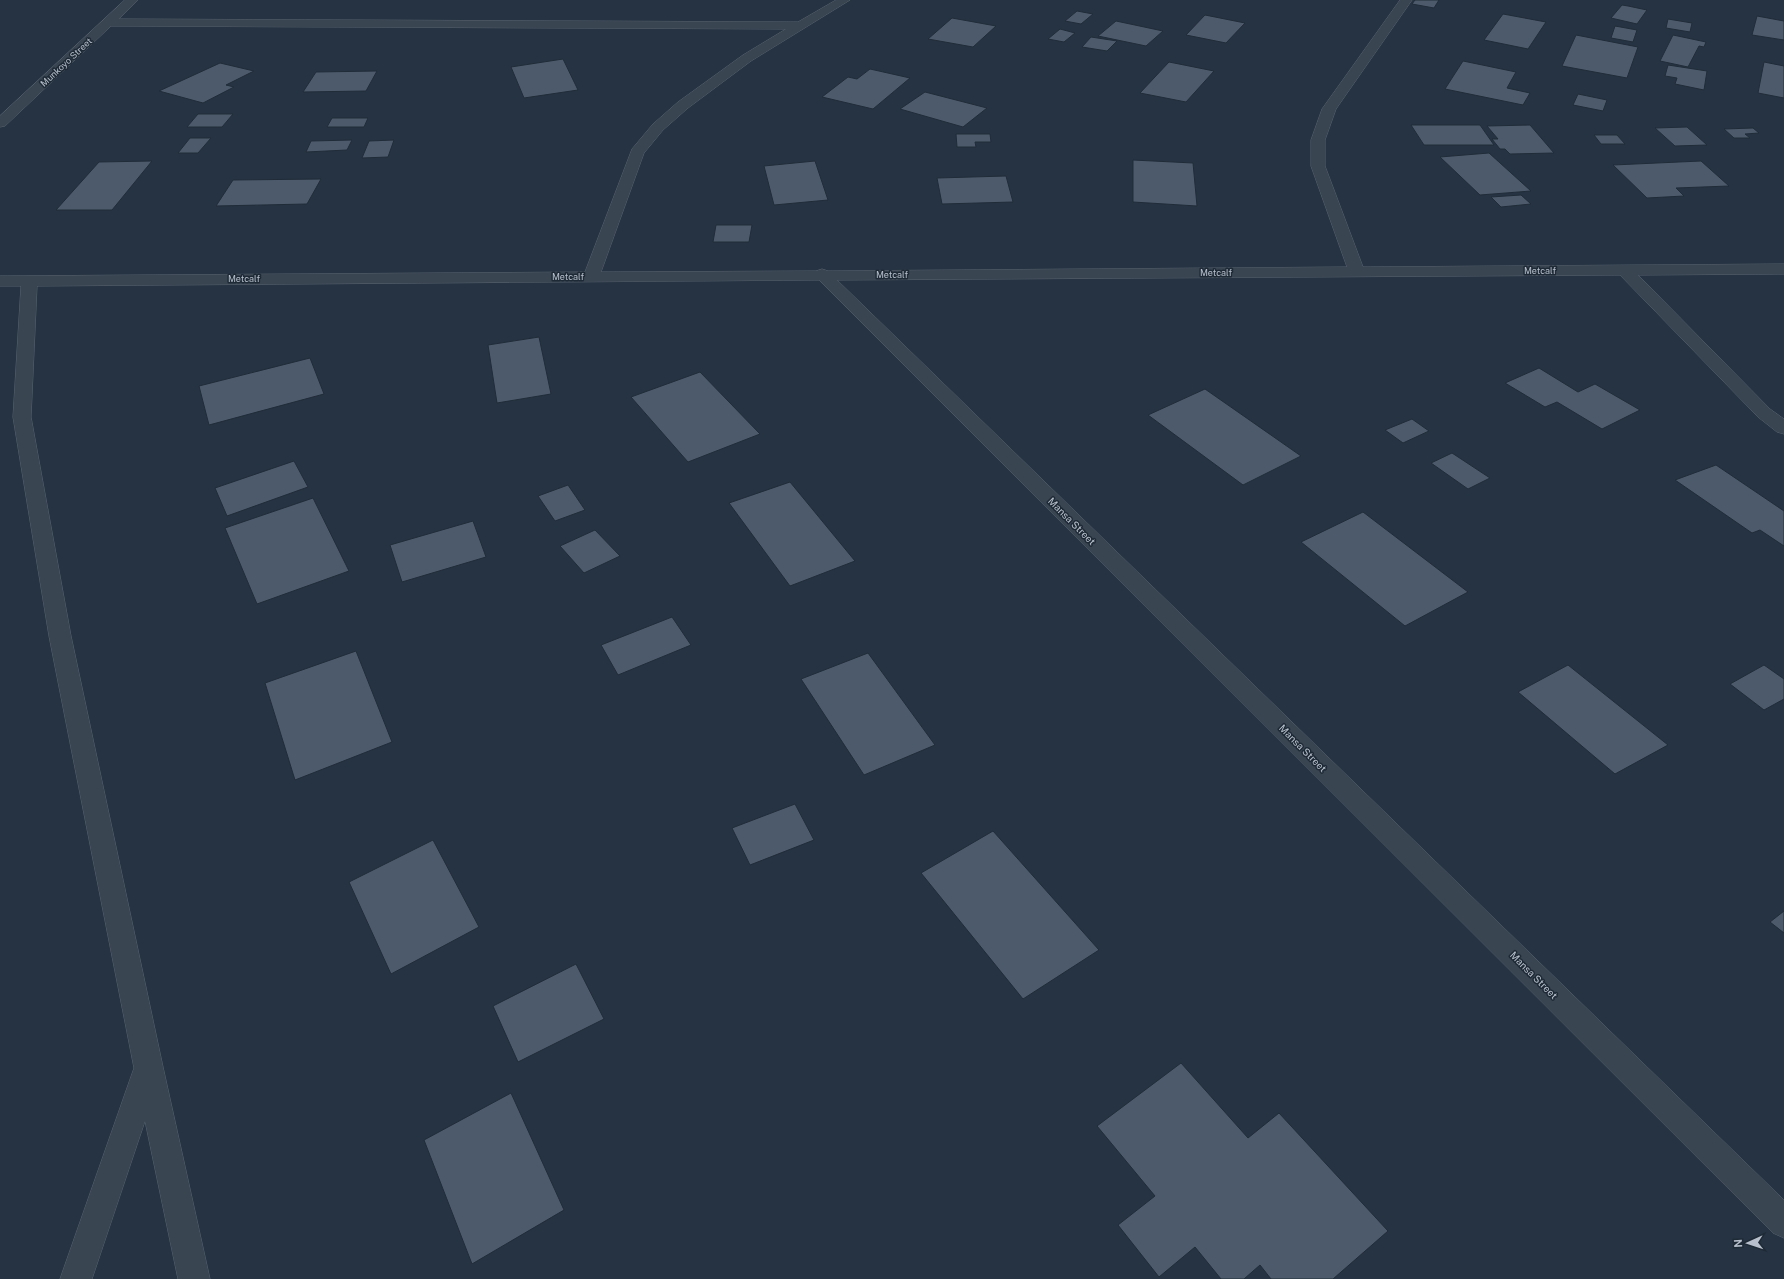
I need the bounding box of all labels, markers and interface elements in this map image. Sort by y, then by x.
street label: Munkoyo Street [38,35,94,89]
street label: Metcalf [1524,265,1556,276]
street label: Metcalf [1200,267,1232,278]
street label: Metcalf [876,269,908,280]
street label: Metcalf [552,271,584,282]
street label: Metcalf [228,273,260,284]
street label: Mansa Street [1046,495,1098,547]
street label: Mansa Street [1277,722,1329,774]
street label: Mansa Street [1508,949,1560,1001]
north arrow [1728,1223,1768,1263]
text: N [1732,1239,1744,1248]

